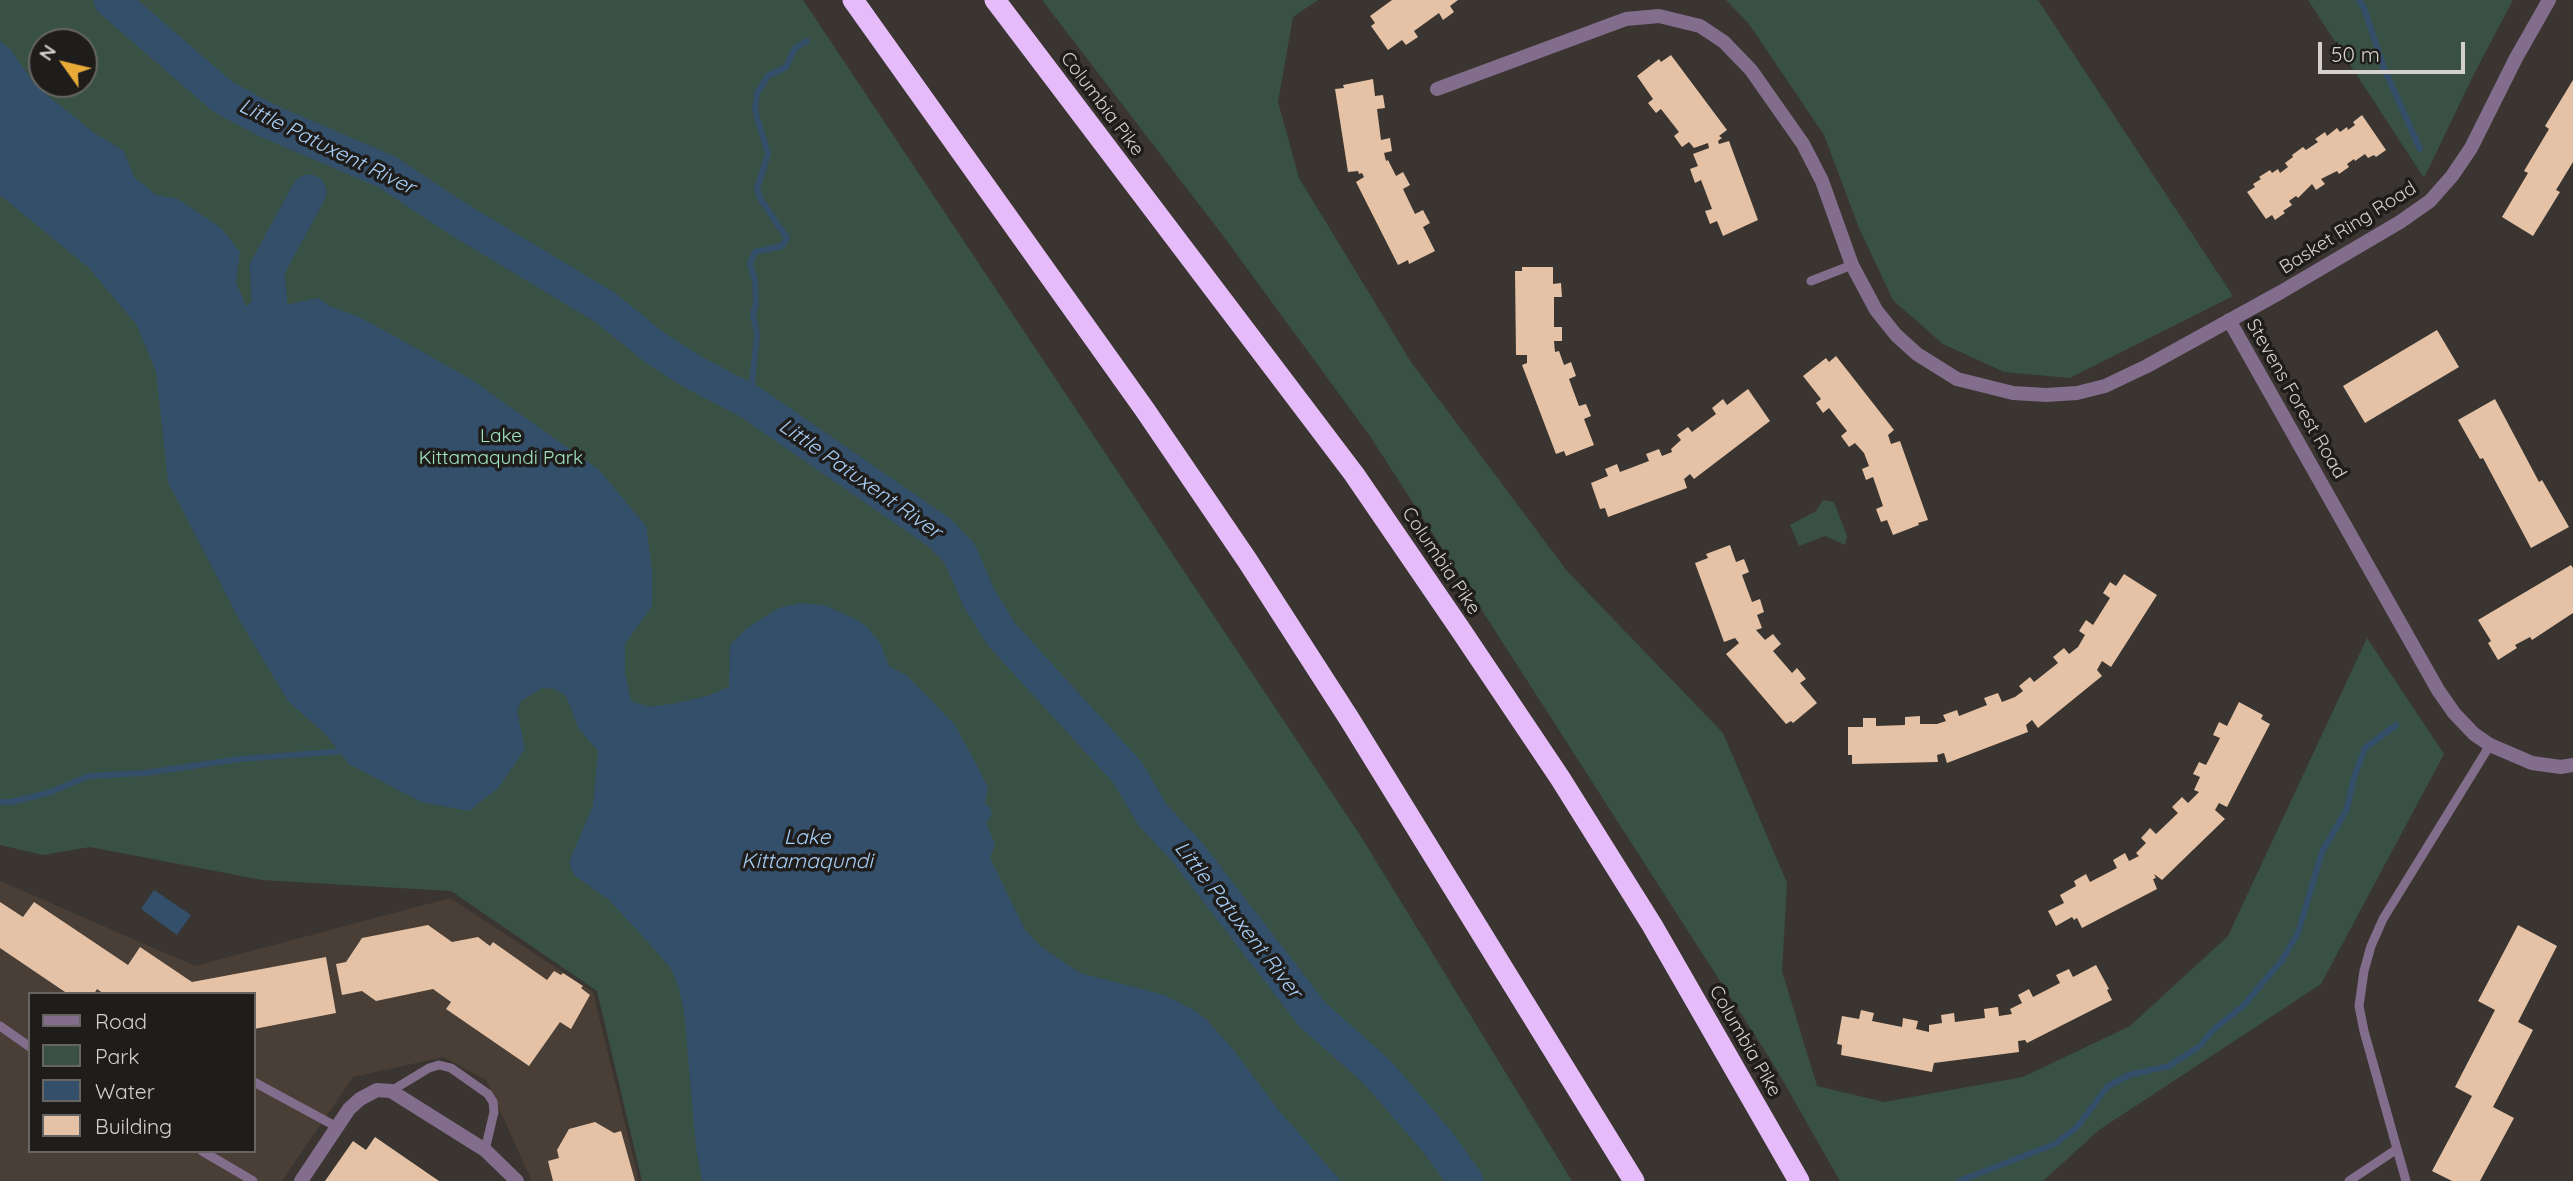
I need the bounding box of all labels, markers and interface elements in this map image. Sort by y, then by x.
north arrow [28,28,98,98]
scale bar [2321,28,2468,72]
text: N [33,40,61,65]
text: 50 m [2331,41,2380,67]
street label: Columbia Pike [1055,47,1149,161]
water label: Little Patuxent River [235,93,419,201]
street label: Basket Ring Road [2275,177,2421,279]
street label: Stevens Forest Road [2241,315,2351,483]
water label: Little Patuxent River [774,413,946,545]
park label: Lake Kittamaqundi Park [419,425,583,469]
street label: Columbia Pike [1397,503,1485,619]
water label: Lake Kittamaqundi [741,825,873,875]
water label: Little Patuxent River [1169,836,1307,1004]
street label: Columbia Pike [1704,981,1786,1101]
legend [28,992,256,1153]
text: Road [95,1008,147,1034]
text: Park [95,1043,139,1069]
text: Water [95,1078,155,1104]
text: Building [95,1113,172,1139]

